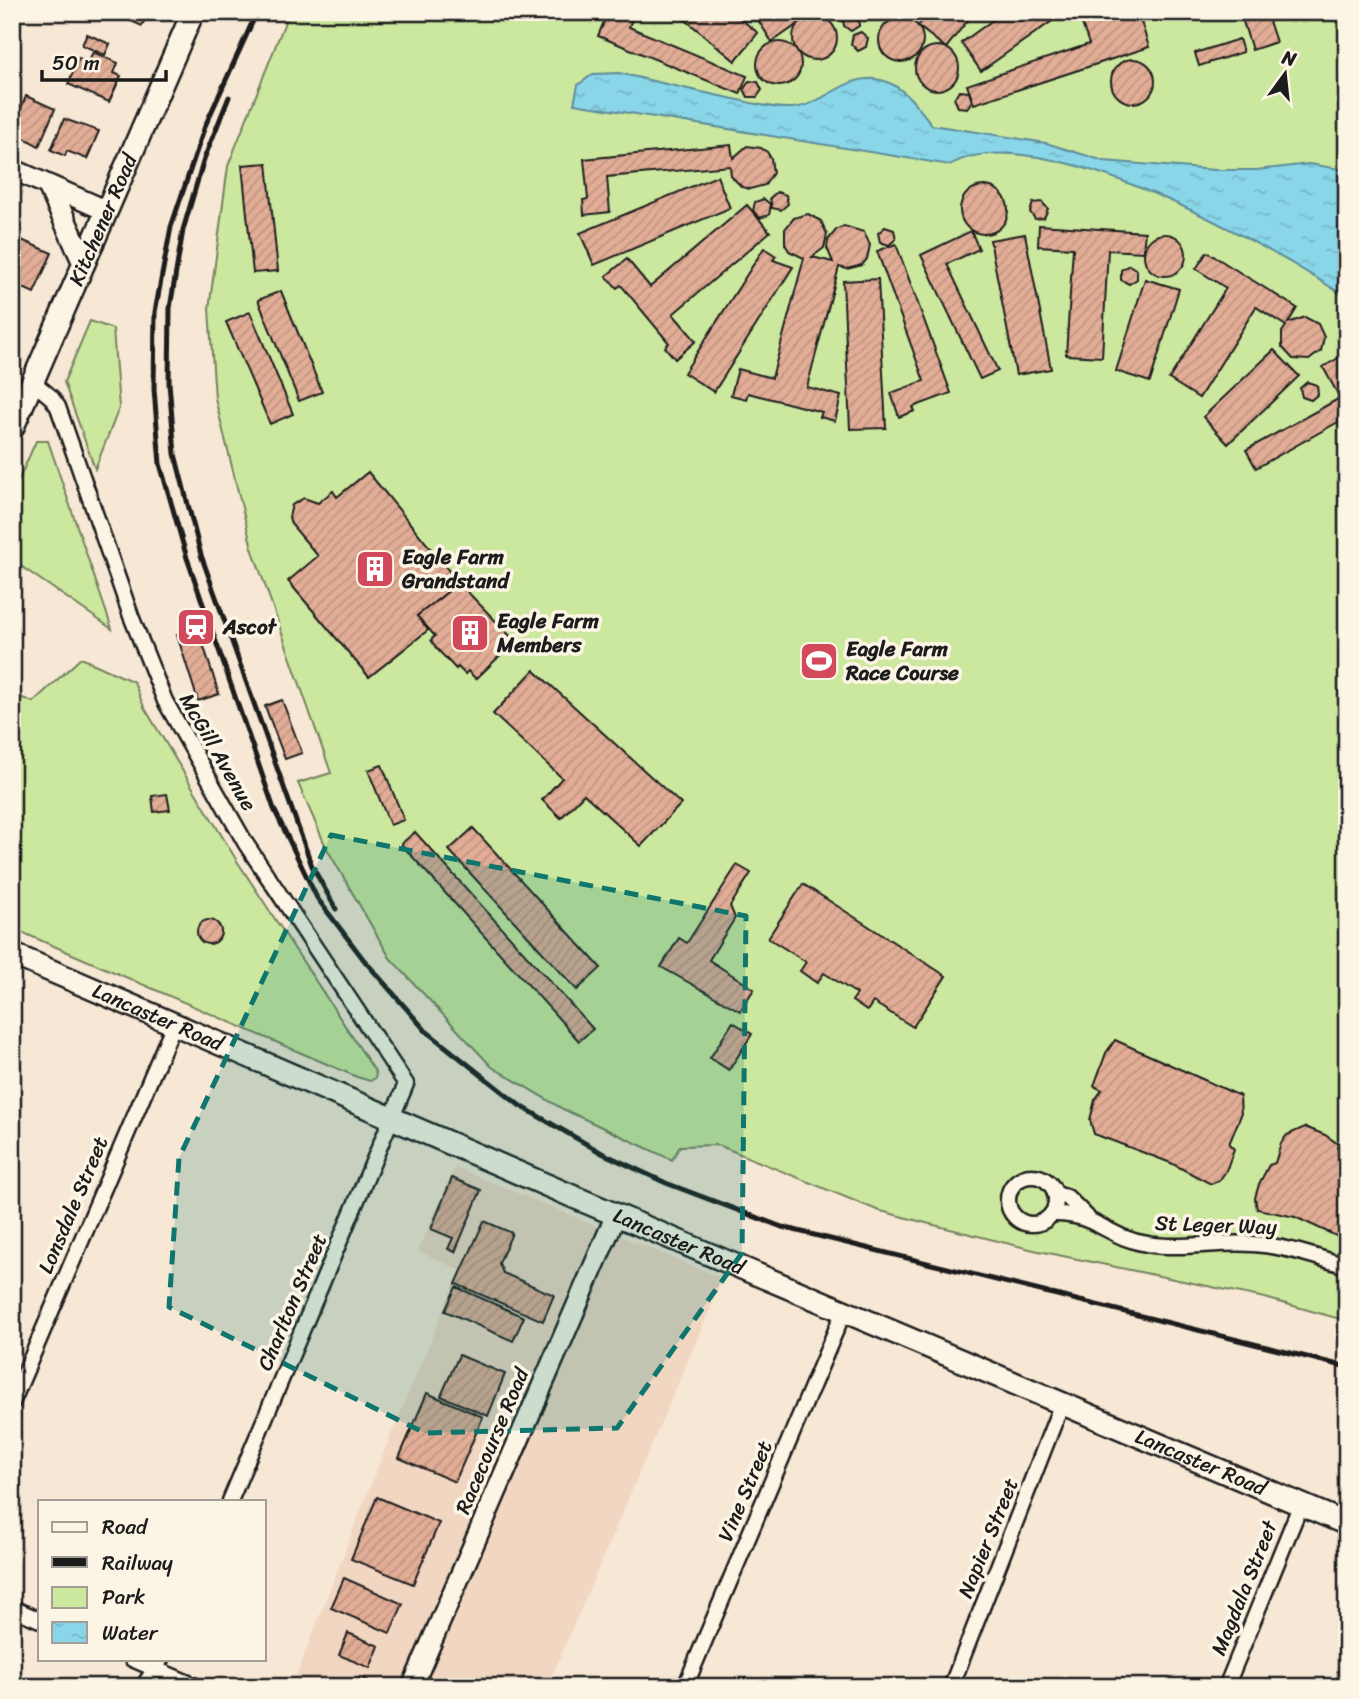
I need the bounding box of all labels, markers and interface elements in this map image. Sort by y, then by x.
scale bar [42,38,166,82]
north arrow [1250,38,1320,108]
text: N [1278,40,1301,76]
text: 50 m [52,44,100,82]
street label: Kitchener Road [57,146,149,292]
place label: Eagle Farm Grandstand [401,538,510,600]
building icon: Eagle Farm Grandstand [354,548,396,590]
place label: Eagle Farm Members [496,602,600,664]
station icon: Ascot [175,606,217,648]
place label: Ascot [222,608,278,646]
building icon: Eagle Farm Members [449,612,491,654]
place label: Eagle Farm Race Course [845,630,959,692]
sports icon: Eagle Farm Race Course [798,640,840,682]
street label: McGill Avenue [169,685,267,819]
street label: Lancaster Road [86,972,231,1063]
street label: Lonsdale Street [27,1130,119,1280]
street label: Lancaster Road [607,1197,752,1287]
street label: St Leger Way [1154,1204,1278,1246]
street label: Charlton Street [246,1227,338,1377]
street label: Racecourse Road [444,1360,541,1520]
street label: Lancaster Road [1129,1417,1274,1508]
street label: Vine Street [707,1434,783,1548]
street label: Napier Street [947,1472,1029,1604]
legend [38,1500,266,1660]
text: Road [102,1508,149,1546]
street label: Magdala Street [1200,1513,1289,1661]
text: Railway [102,1544,173,1582]
text: Park [102,1578,145,1616]
text: Water [102,1614,159,1652]

